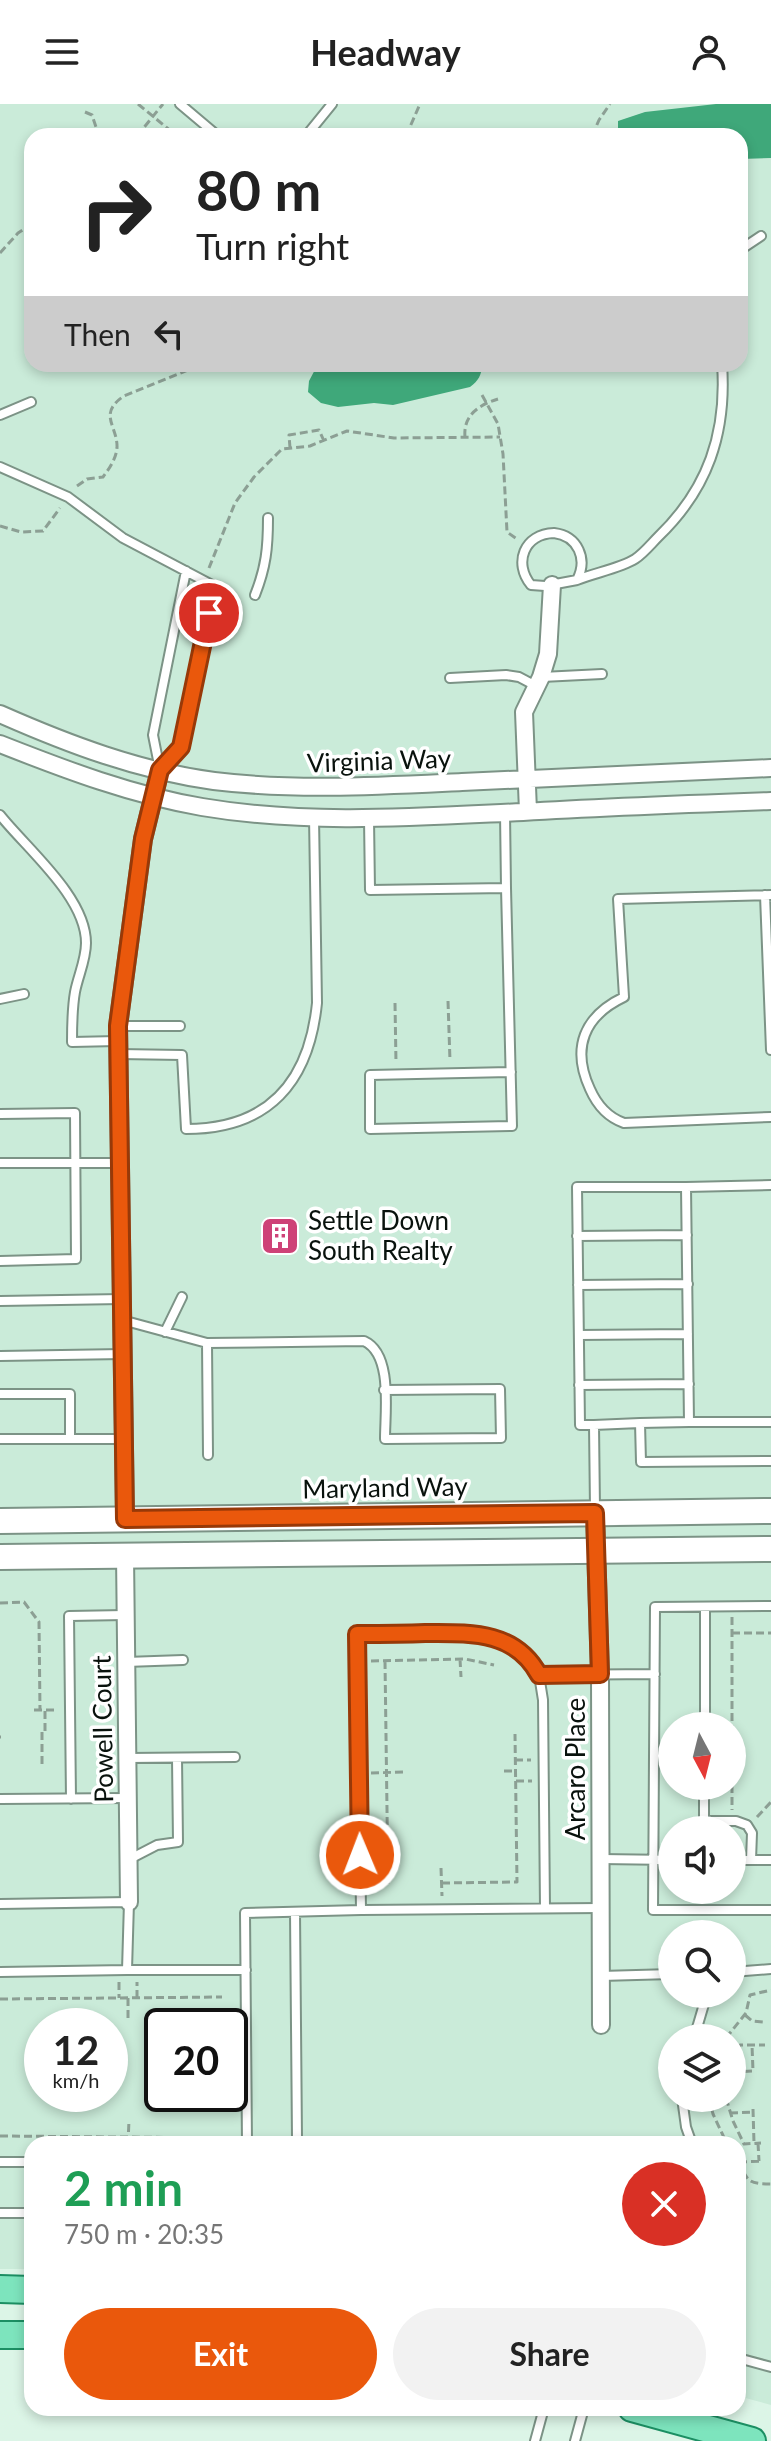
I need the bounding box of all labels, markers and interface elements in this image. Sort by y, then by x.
icon: menu [40,30,84,74]
text: Headway [310,30,461,74]
icon: person [687,30,731,74]
text: 80 m [196,156,321,223]
icon: right [64,160,168,264]
text: Turn right [196,224,349,268]
icon: left [147,312,191,356]
text: Then [64,316,131,352]
pin [175,579,243,647]
icon: arrive [187,591,231,635]
street label: Virginia Way [306,741,452,779]
place label: Settle Down South Realty [308,1204,453,1266]
building icon: Settle Down South Realty [259,1215,301,1257]
street label: Maryland Way [302,1470,469,1504]
street label: Powell Court [85,1654,119,1803]
street label: Arcaro Place [559,1698,591,1840]
north arrow [658,1712,746,1800]
map controls [658,1712,746,2112]
position arrow [318,1813,402,1897]
button: sound [658,1816,746,1904]
button: search [658,1920,746,2008]
speed limit sign: 20 [144,2008,248,2112]
button: layers [658,2024,746,2112]
text: 12 [53,2026,99,2074]
text: km/h [53,2068,99,2092]
text: 2 min [64,2159,183,2216]
button: close [622,2162,706,2246]
text: 750 m · 20:35 [64,2218,224,2250]
button: Exit [64,2308,377,2400]
button: Share [393,2308,706,2400]

